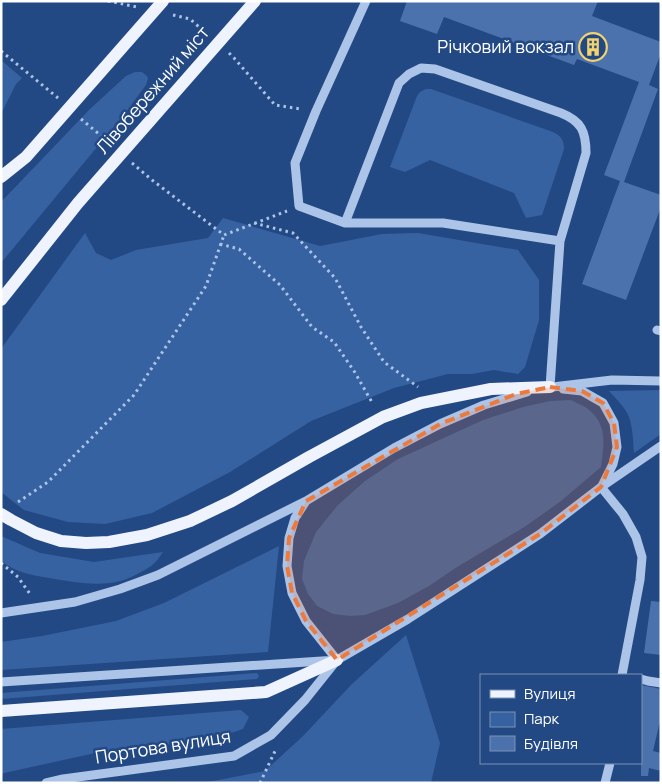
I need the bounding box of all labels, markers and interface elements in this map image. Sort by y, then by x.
street label: Лівобережний міст [90,20,214,158]
building icon: Річковий вокзал [578,32,608,62]
place label: Річковий вокзал [437,34,574,58]
legend [480,674,642,764]
text: Вулиця [524,683,576,704]
text: Парк [524,708,560,729]
street label: Портова вулиця [93,723,232,769]
text: Будівля [524,733,578,754]

